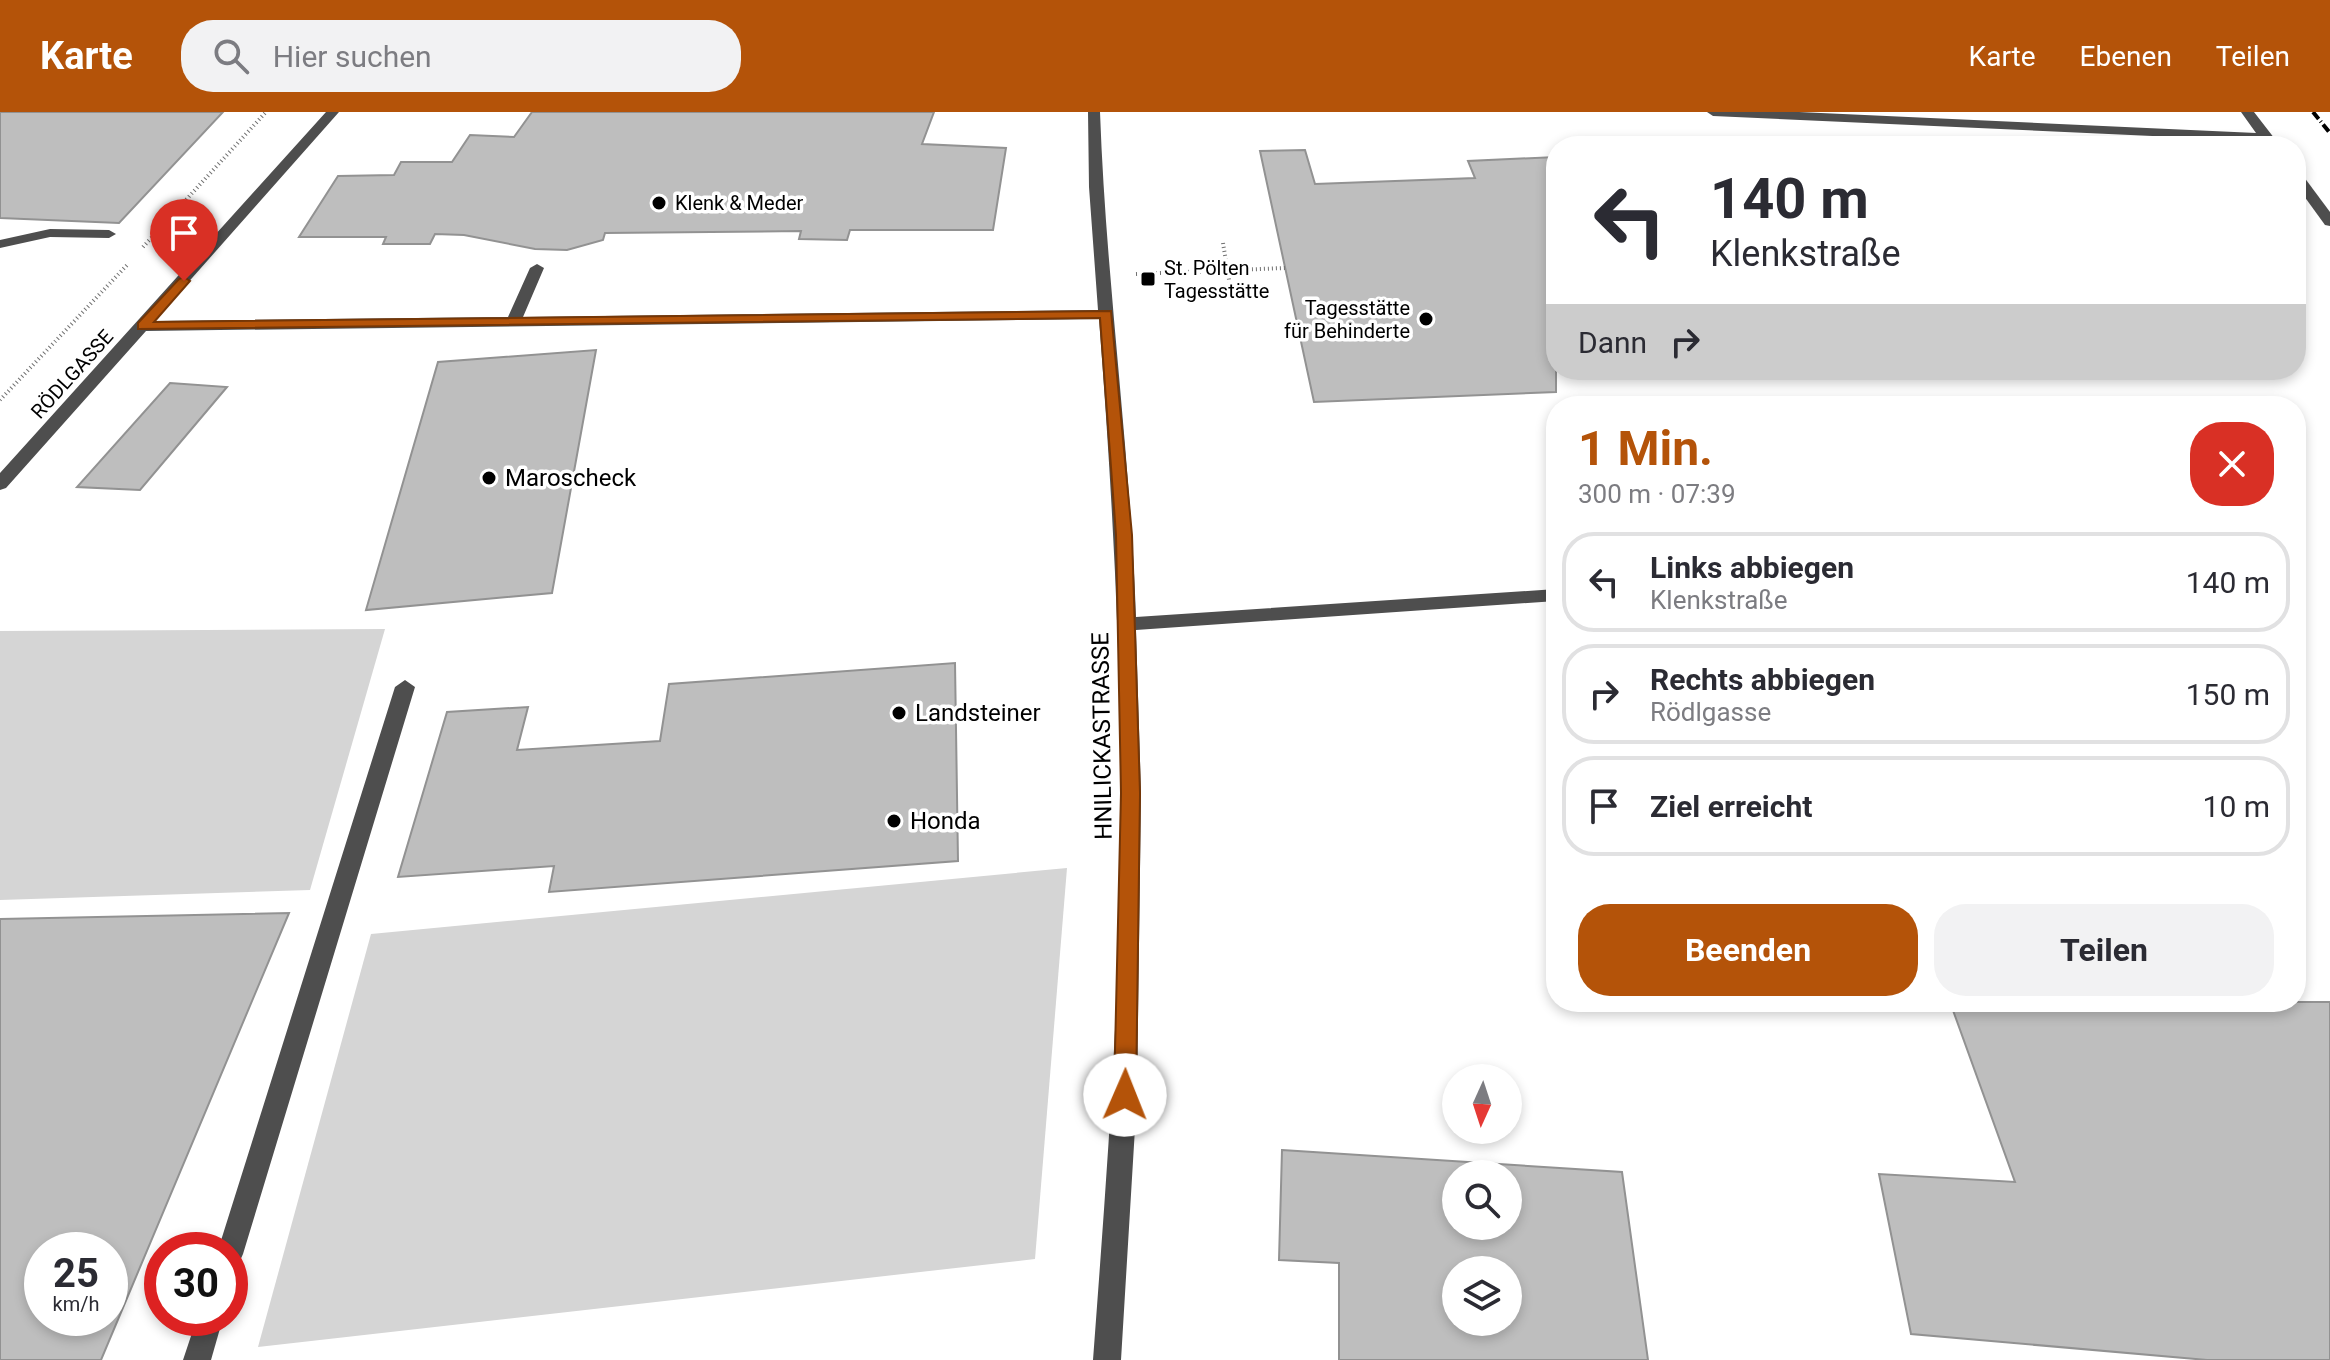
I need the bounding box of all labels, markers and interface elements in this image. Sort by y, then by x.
search box [181,20,741,92]
text: Karte [40,34,133,78]
icon: search [209,34,253,78]
text: Hier suchen [273,39,432,74]
text: Karte [1969,40,2036,73]
text: Ebenen [2080,40,2172,73]
text: Teilen [2216,40,2290,73]
text: 140 m [1710,166,1869,232]
icon: left [1578,168,1682,272]
place label: Klenk & Meder [675,191,804,215]
marker: Klenk & Meder [650,194,668,212]
pin [150,199,218,281]
icon: arrive [162,211,206,255]
text: Klenkstraße [1710,233,1901,275]
place label: St. Pölten Tagesstätte [1164,256,1269,303]
marker: St. Pölten Tagesstätte [1139,270,1157,288]
place label: Tagesstätte für Behinderte [1284,296,1410,343]
marker: Tagesstätte für Behinderte [1417,310,1435,328]
icon: right [1663,320,1707,364]
street label: RÖDLGASSE [26,325,118,423]
text: Dann [1578,325,1647,360]
text: 1 Min. [1578,420,1713,477]
button: close [2190,422,2274,506]
place label: Maroscheck [505,464,637,492]
marker: Maroscheck [480,469,498,487]
text: 300 m · 07:39 [1578,479,1736,509]
text: Links abbiegen [1650,550,1854,585]
icon: left [1582,560,1626,604]
text: 140 m [2186,565,2270,600]
text: Klenkstraße [1650,585,1788,615]
street label: HNILICKASTRASSE [1086,632,1118,840]
text: Rechts abbiegen [1650,662,1875,697]
icon: right [1582,672,1626,716]
text: 150 m [2186,677,2270,712]
text: Rödlgasse [1650,697,1771,727]
place label: Landsteiner [915,699,1041,727]
marker: Landsteiner [890,704,908,722]
icon: arrive [1582,784,1626,828]
text: Ziel erreicht [1650,789,1812,824]
text: 10 m [2203,789,2270,824]
place label: Honda [910,807,981,835]
marker: Honda [885,812,903,830]
button: Beenden [1578,904,1918,996]
button: Teilen [1934,904,2274,996]
position arrow [1083,1053,1167,1137]
north arrow [1442,1064,1522,1144]
map controls [1442,1064,1522,1336]
button: search [1442,1160,1522,1240]
speed limit sign: 30 [144,1232,248,1336]
text: 25 [53,1250,99,1297]
button: layers [1442,1256,1522,1336]
text: km/h [53,1292,99,1316]

